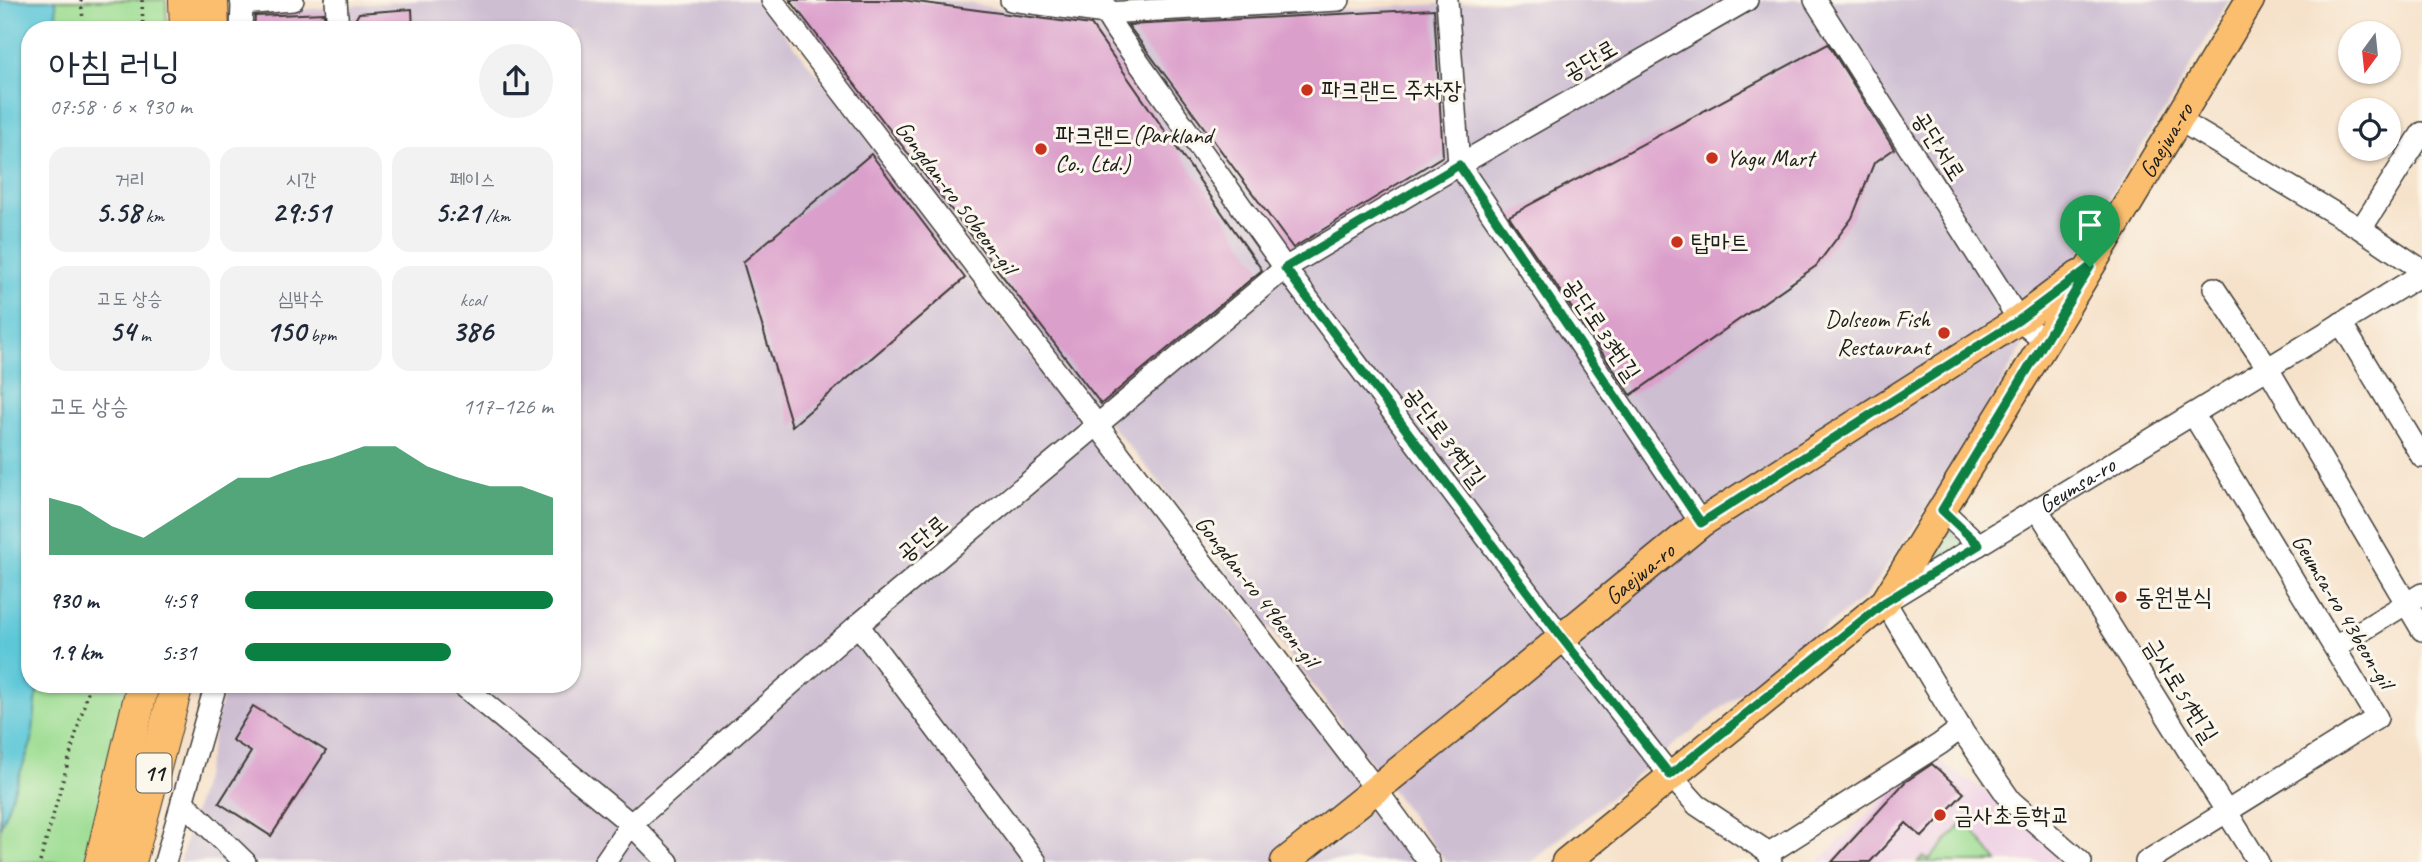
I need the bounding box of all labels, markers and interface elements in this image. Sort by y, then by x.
north arrow [2338,21,2401,84]
map controls [2338,21,2401,161]
street label: 공단로 [1557,33,1623,87]
text: 아침 러닝 [49,42,181,89]
button: share [479,44,553,118]
place label: 파크랜드 주차장 [1321,75,1462,105]
marker: 파크랜드 주차장 [1299,82,1315,98]
text: 07:58 · 6 × 930 m [49,92,192,121]
street label: Gaejwa-ro [2132,96,2201,183]
button: locate [2338,98,2401,161]
street label: 공단서로 [1906,105,1972,187]
street label: Gongdan-ro 50beon-gil [889,114,1026,283]
place label: 파크랜드(Parkland Co., Ltd.) [1055,120,1216,178]
marker: 파크랜드(Parkland Co., Ltd.) [1033,141,1049,157]
place label: Yagu Mart [1726,143,1817,173]
marker: Yagu Mart [1704,150,1720,166]
text: 거리 [114,168,145,192]
text: 시간 [286,168,316,192]
text: 페이스 [449,168,495,192]
text: 5.58 [95,193,141,231]
text: 29:51 [271,193,331,231]
text: 5:21 [435,193,481,231]
pin [2060,195,2120,267]
text: km [141,204,164,228]
text: /km [481,204,510,228]
icon: arrive [2071,206,2109,244]
place label: 탑마트 [1691,227,1749,257]
marker: 탑마트 [1669,234,1685,250]
street label: 공단로33번길 [1557,272,1647,386]
text: 고도 상승 [97,287,163,311]
text: 심박수 [278,287,324,311]
text: kcal [460,288,485,312]
place label: Dolseom Fish Restaurant [1825,304,1932,362]
text: 54 [109,312,135,350]
text: 150 [266,312,306,350]
text: 386 [452,312,493,350]
text: m [135,323,151,347]
text: bpm [306,323,336,347]
marker: Dolseom Fish Restaurant [1936,325,1952,341]
street label: 공단로39번길 [1397,381,1493,493]
text: 고도 상승 [49,392,129,421]
text: 117–126 m [462,392,553,421]
street label: Geumsa-ro [2033,449,2122,520]
street label: 공단로 [890,508,954,568]
street label: Gongdan-ro 49beon-gil [1188,509,1328,676]
street label: Geumsa-ro 43beon-gil [2285,528,2403,697]
street label: Gaejwa-ro [1598,535,1682,611]
place label: 동원분식 [2135,582,2212,612]
text: 930 m [49,586,98,615]
text: 4:59 [161,586,197,615]
marker: 동원분식 [2113,589,2129,605]
street label: 금사로51번길 [2137,632,2225,748]
text: 1.9 km [49,638,102,667]
text: 5:31 [161,638,197,667]
road number: 11 [136,754,172,792]
place label: 금사초등학교 [1954,800,2070,830]
marker: 금사초등학교 [1932,807,1948,823]

